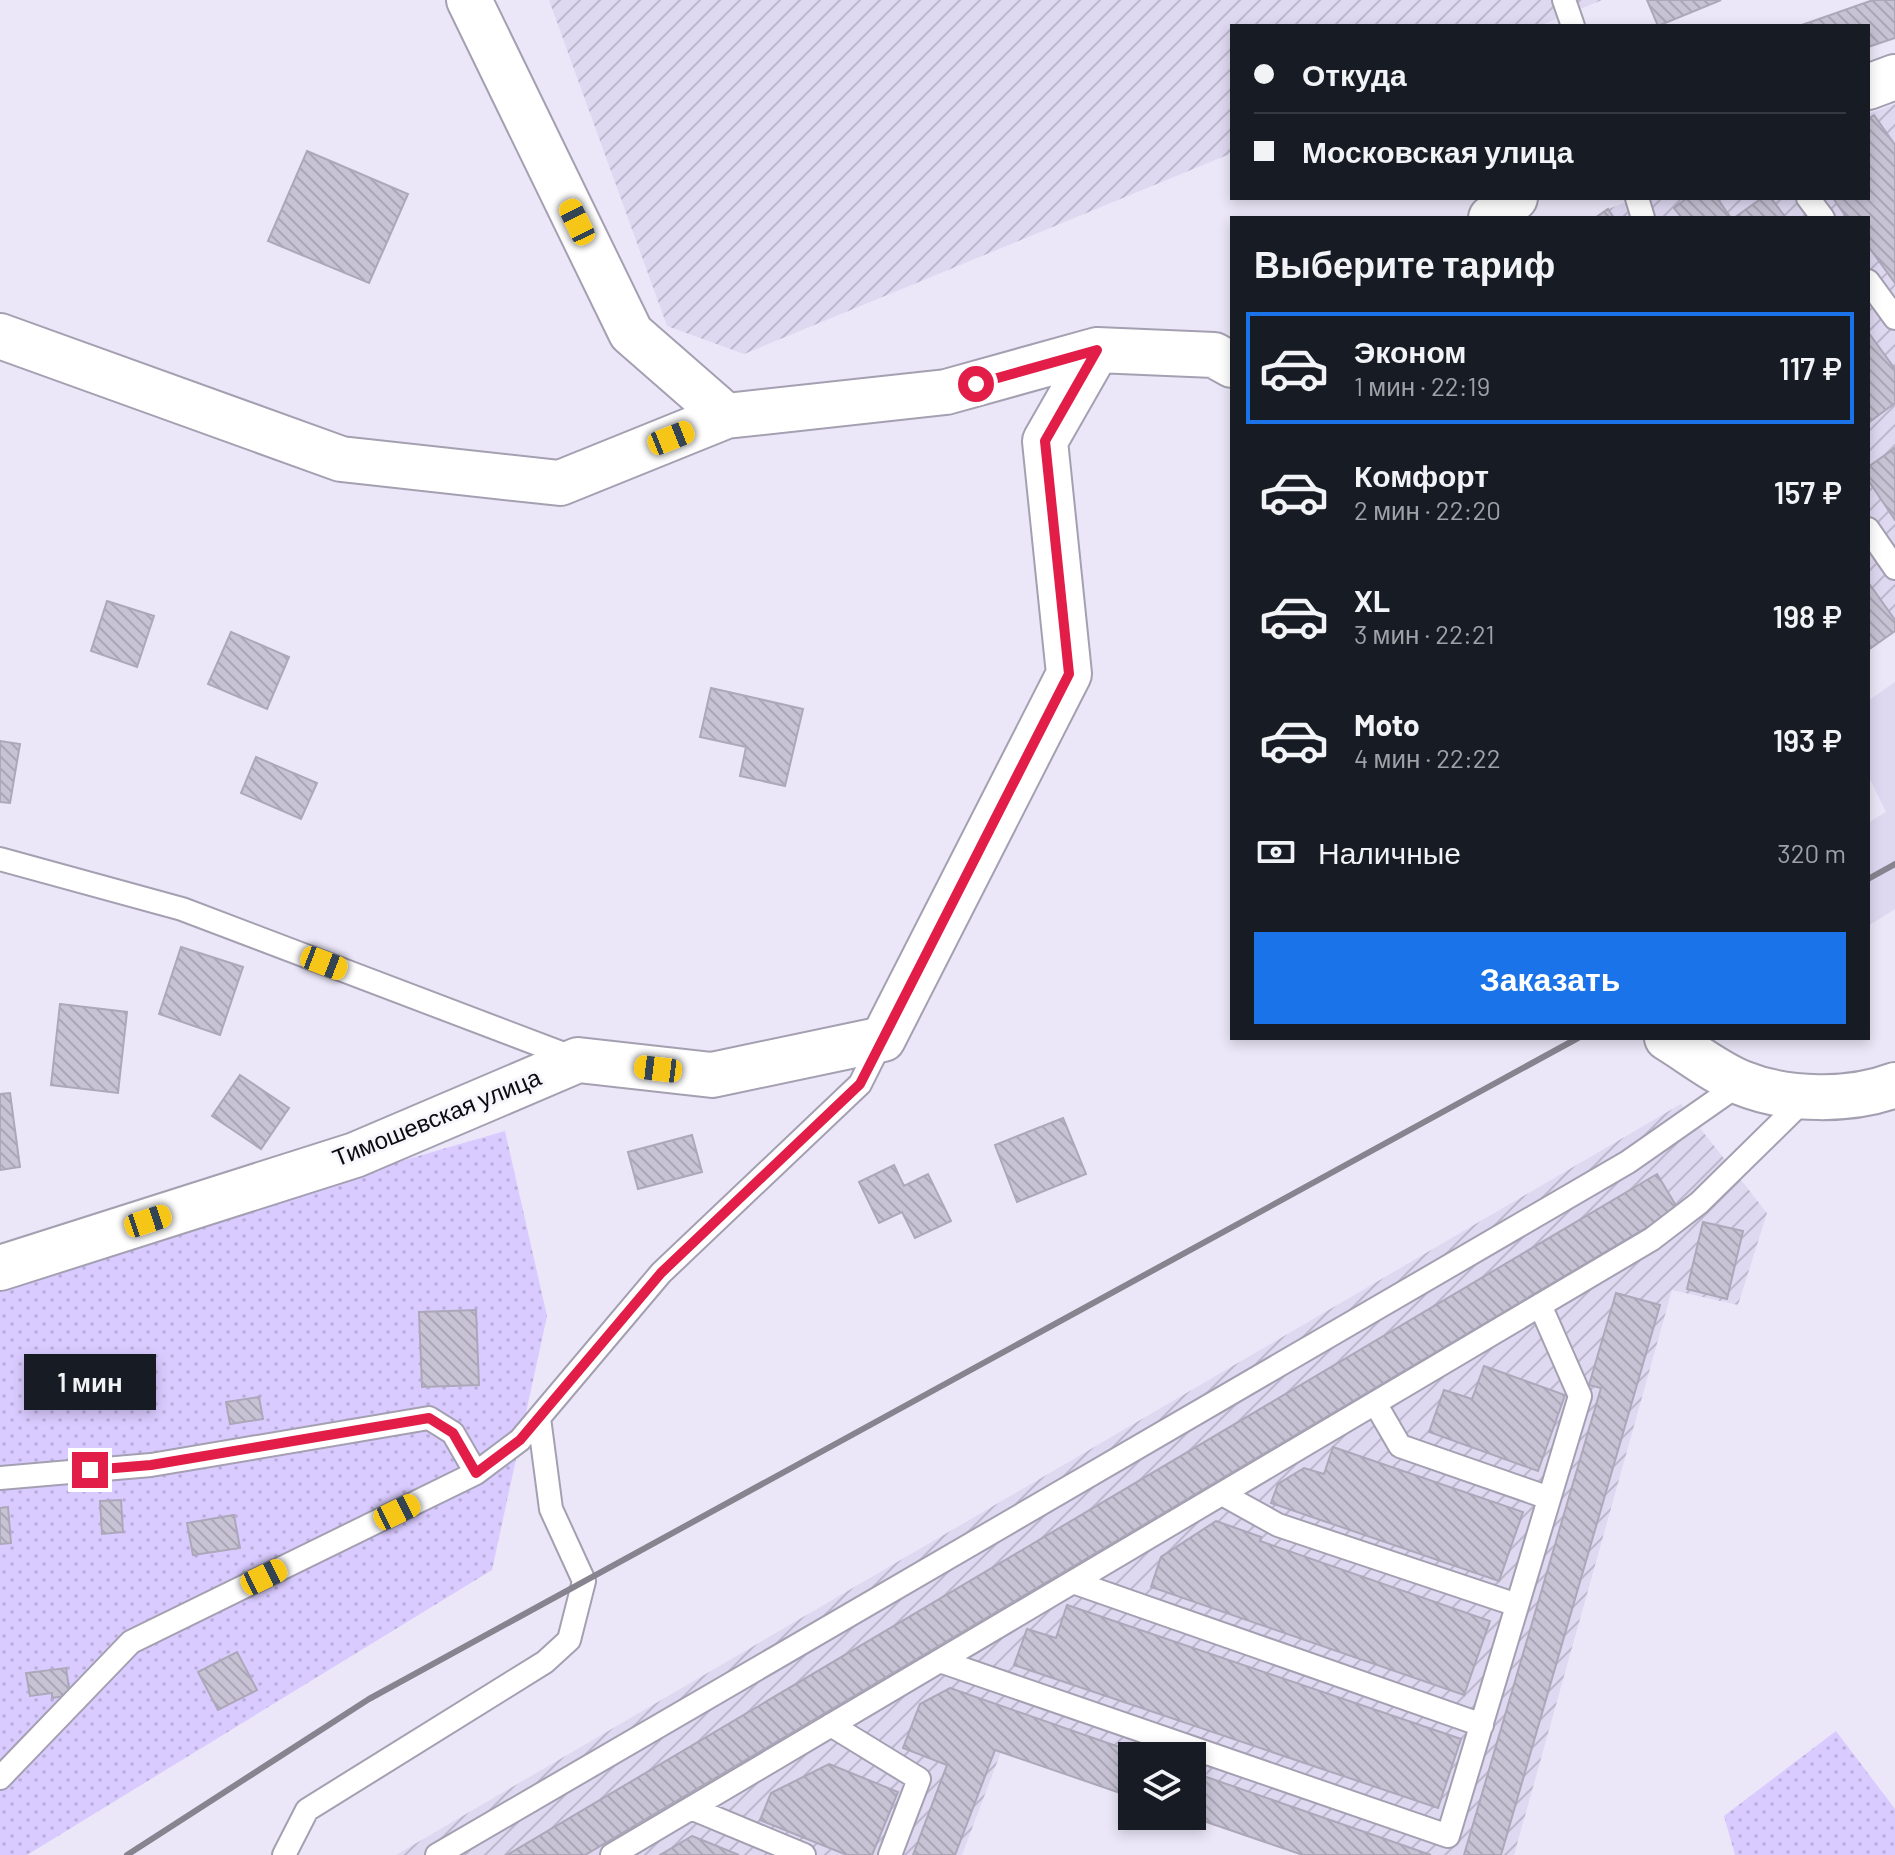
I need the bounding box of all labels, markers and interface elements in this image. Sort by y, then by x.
text: Откуда [1302,56,1407,92]
text: Московская улица [1302,133,1573,169]
car [556,195,598,249]
text: Выберите тариф [1254,242,1555,285]
icon: car [1258,332,1330,404]
text: Эконом [1354,333,1467,369]
text: 117 ₽ [1779,350,1842,386]
route start [958,366,994,402]
text: 1 мин · 22:19 [1354,370,1490,401]
car [644,418,698,458]
icon: car [1258,456,1330,528]
text: Комфорт [1354,457,1489,493]
text: 157 ₽ [1774,474,1842,510]
text: 2 мин · 22:20 [1354,494,1501,525]
icon: car [1258,580,1330,652]
text: XL [1354,582,1390,618]
text: 198 ₽ [1773,598,1842,634]
text: 3 мин · 22:21 [1354,618,1495,649]
icon: car [1258,704,1330,776]
text: Moto [1354,706,1420,742]
text: 193 ₽ [1773,722,1842,758]
text: 4 мин · 22:22 [1354,742,1501,773]
icon: cash [1254,830,1298,874]
text: Наличные [1318,834,1461,870]
text: 320 m [1777,837,1846,868]
button: Заказать [1254,932,1846,1024]
car [297,943,351,983]
car [633,1054,683,1084]
street label: Тимошевская улица [328,1061,545,1172]
car [121,1202,175,1240]
callout: 1 мин [24,1354,156,1410]
text: 1 мин [57,1366,123,1397]
route end [72,1452,108,1488]
car [370,1491,424,1533]
car [237,1556,291,1598]
map controls [1118,1742,1206,1830]
button: layers [1118,1742,1206,1830]

